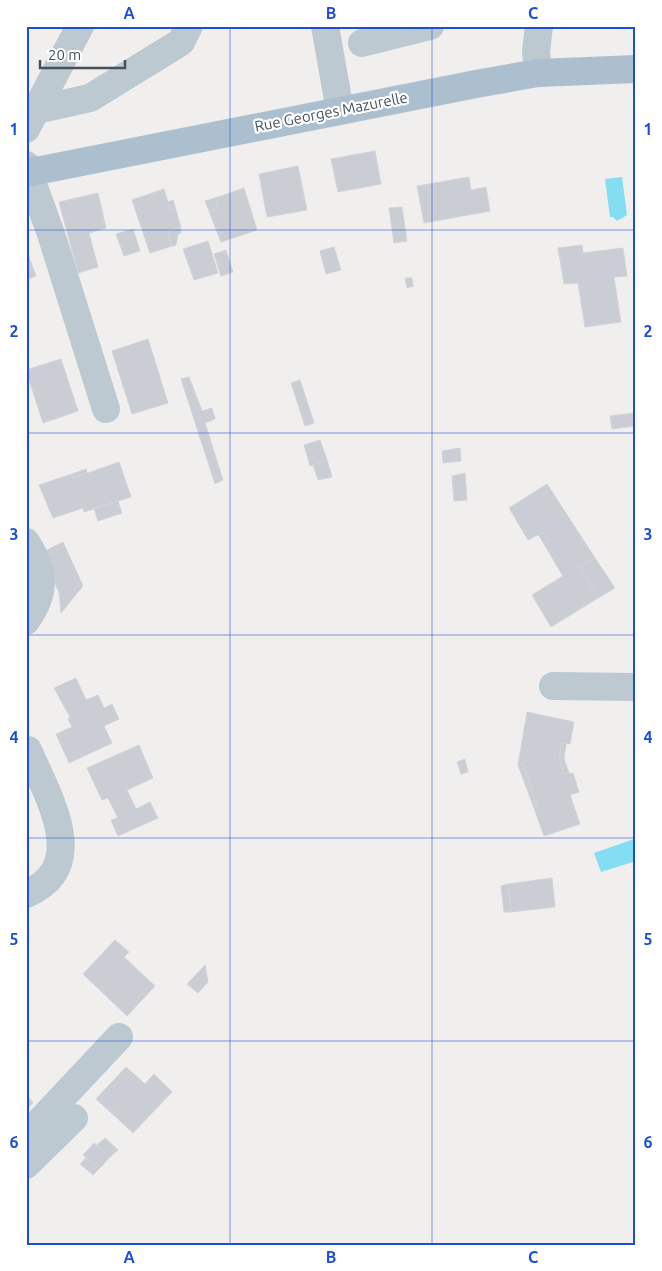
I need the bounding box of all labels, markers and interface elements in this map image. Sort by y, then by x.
text: A [123,4,135,22]
text: B [326,4,336,22]
text: C [528,4,538,22]
scale bar [40,38,125,70]
text: 20 m [48,46,81,63]
street label: Rue Georges Mazurelle [253,88,409,135]
text: 1 [9,120,19,138]
text: 1 [643,120,653,138]
text: 2 [9,322,19,340]
text: 2 [643,322,653,340]
text: 3 [9,525,19,543]
text: 3 [643,525,653,543]
text: 4 [9,728,19,746]
text: 4 [643,728,653,746]
text: 5 [9,930,19,948]
text: 5 [643,930,653,948]
text: 6 [9,1133,19,1151]
text: 6 [643,1133,653,1151]
text: A [123,1248,135,1266]
text: B [326,1248,336,1266]
text: C [528,1248,538,1266]

